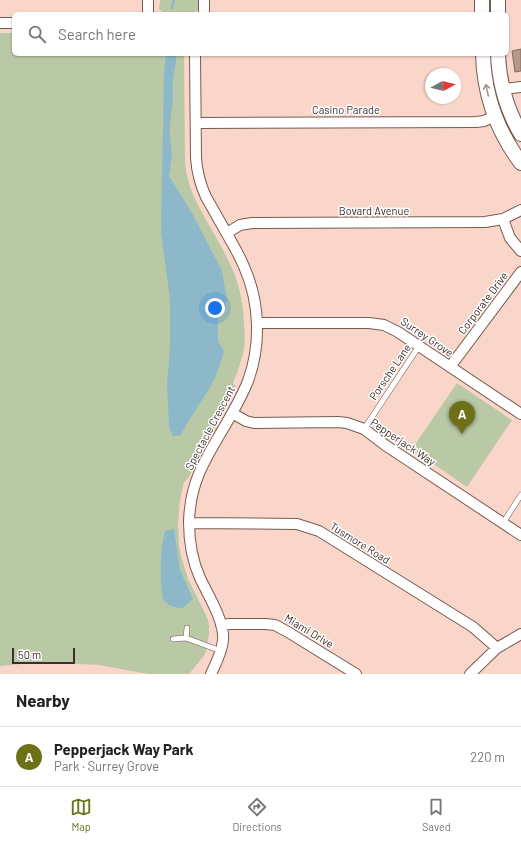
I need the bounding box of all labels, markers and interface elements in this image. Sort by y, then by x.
search box [12,12,509,56]
icon: search [26,23,48,45]
text: Search here [58,25,136,43]
north arrow [425,68,461,104]
one-way arrow [483,84,491,97]
street label: Casino Parade [312,103,380,116]
street label: Bovard Avenue [339,204,409,217]
street label: Corporate Drive [455,269,510,336]
your location [205,298,225,318]
street label: Surrey Grove [399,314,456,359]
street label: Porsche Lane [366,341,413,402]
street label: Spectacle Crescent [182,384,237,472]
pin: A [449,401,475,434]
street label: Pepperjack Way [368,415,438,468]
street label: Tusmore Road [328,519,393,566]
street label: Miami Drive [282,611,336,650]
scale bar [12,646,75,665]
text: 50 m [18,648,41,661]
text: Nearby [16,690,70,710]
text: Pepperjack Way Park [54,740,193,758]
text: A [25,749,33,765]
text: 220 m [470,749,505,765]
text: Park · Surrey Grove [54,758,159,774]
tab: Map [70,796,92,833]
tab: Directions [232,796,282,833]
tab: Saved [422,796,451,833]

